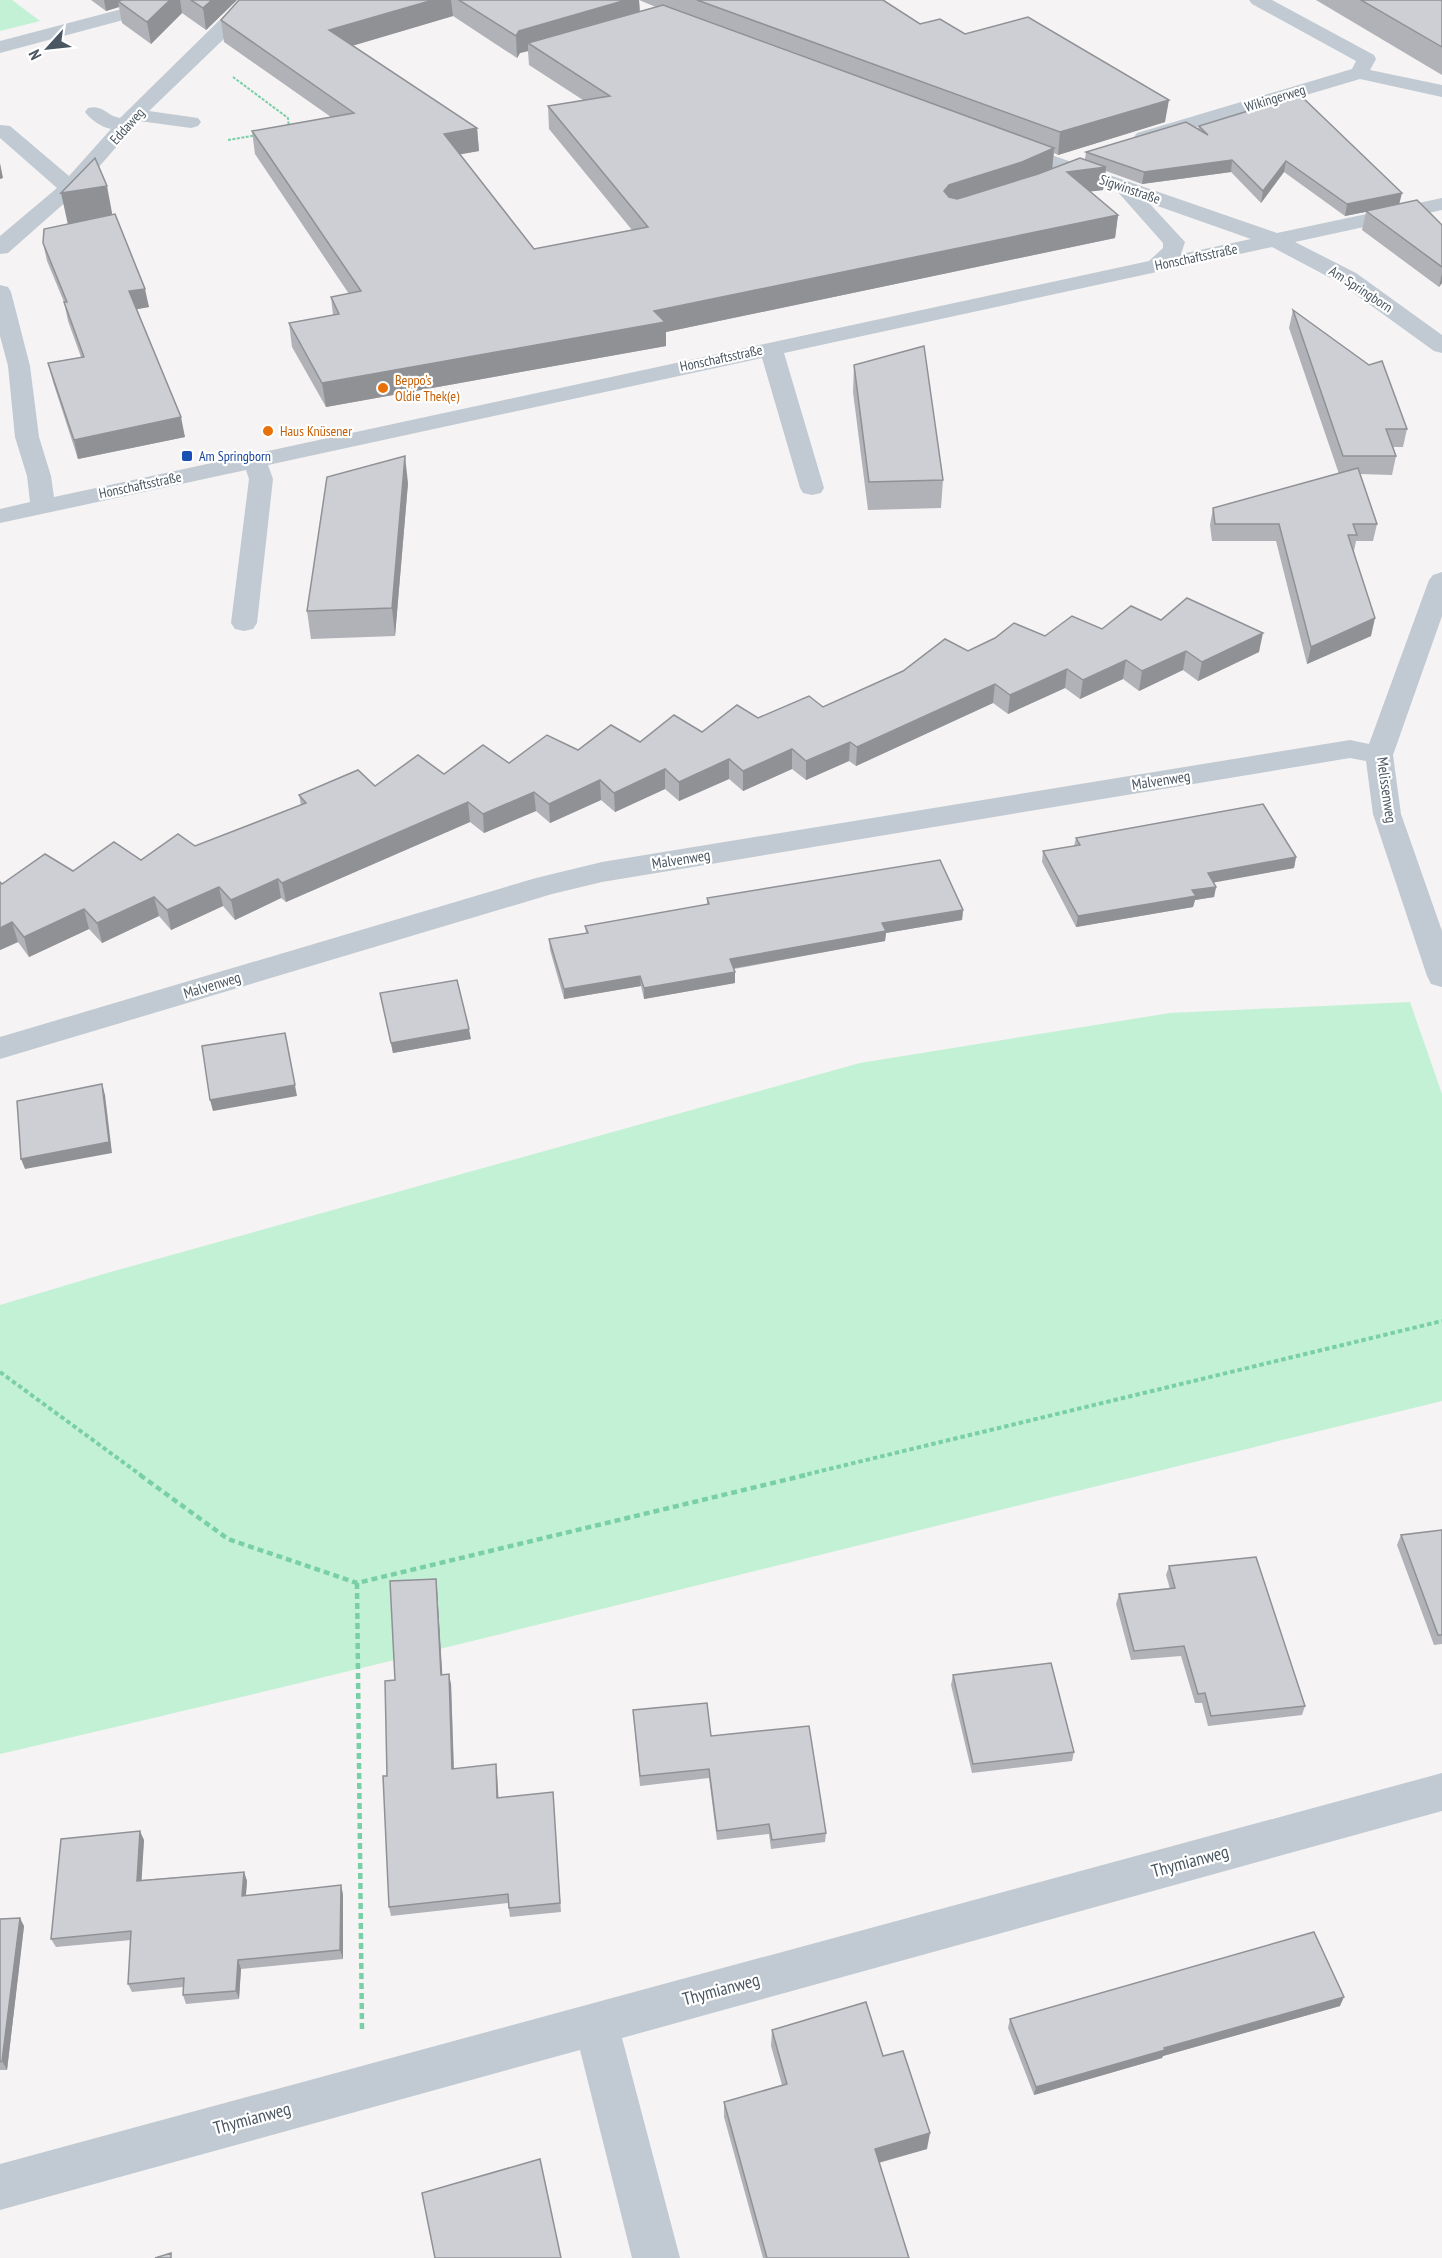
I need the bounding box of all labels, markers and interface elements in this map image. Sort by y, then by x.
north arrow [18,18,78,78]
text: N [24,46,46,63]
street label: Wikingerweg [1242,80,1308,116]
street label: Eddaweg [106,104,148,148]
street label: Sigwinstraße [1097,170,1163,208]
street label: Honschaftsstraße [1153,239,1239,275]
street label: Am Springborn [1326,262,1396,316]
street label: Honschaftsstraße [678,340,764,376]
place label: Beppo's Oldie Thek(e) [395,371,460,405]
marker: Beppo's Oldie Thek(e) [376,381,390,395]
place label: Haus Knüsener [280,422,352,440]
marker: Haus Knüsener [261,424,275,438]
place label: Am Springborn [199,447,271,465]
marker: Am Springborn [180,449,194,463]
street label: Honschaftsstraße [97,467,183,503]
street label: Melissenweg [1373,756,1401,824]
street label: Malvenweg [1130,766,1192,794]
street label: Malvenweg [650,845,712,873]
street label: Malvenweg [181,967,243,1003]
street label: Thymianweg [1149,1840,1231,1882]
street label: Thymianweg [680,1968,762,2010]
street label: Thymianweg [211,2097,293,2139]

